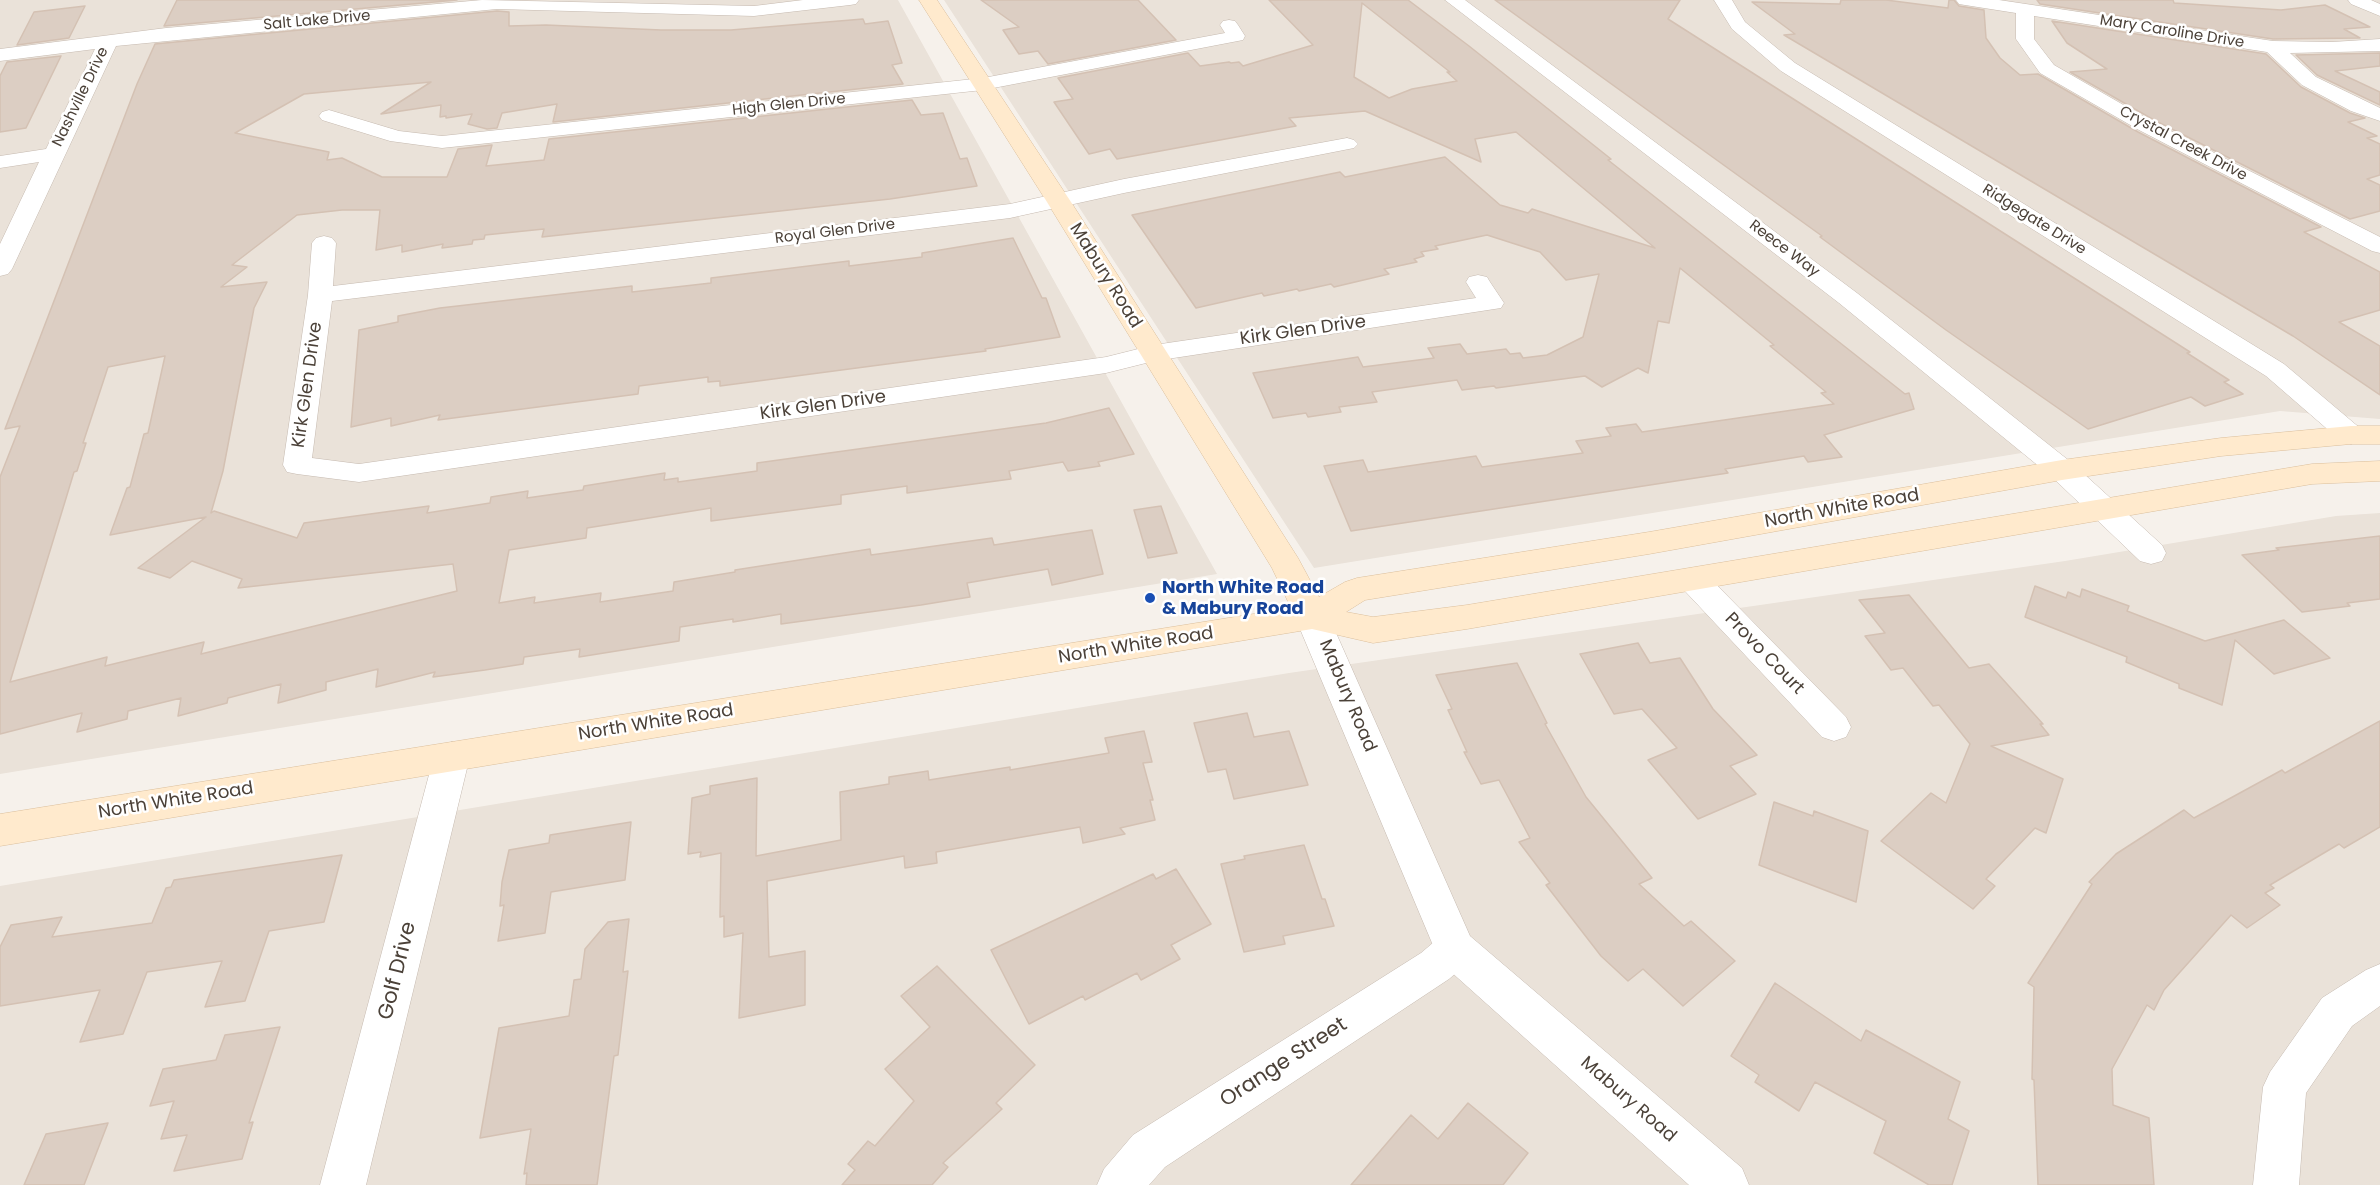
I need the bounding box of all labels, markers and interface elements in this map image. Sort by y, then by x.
street label: Salt Lake Drive [263,7,371,35]
street label: Mary Caroline Drive [2099,12,2245,52]
street label: Nashville Drive [49,44,113,150]
street label: High Glen Drive [732,90,846,120]
street label: Crystal Creek Drive [2116,103,2250,185]
street label: Ridgegate Drive [1979,181,2089,259]
street label: Royal Glen Drive [774,216,896,248]
street label: Reece Way [1745,217,1823,281]
street label: Mabury Road [1064,219,1146,333]
street label: Kirk Glen Drive [1239,311,1367,351]
street label: Kirk Glen Drive [288,321,328,449]
street label: Kirk Glen Drive [759,386,887,426]
street label: North White Road [1763,485,1921,533]
place label: North White Road & Mabury Road [1162,577,1324,620]
marker: North White Road & Mabury Road [1143,591,1157,605]
street label: Provo Court [1720,609,1808,699]
street label: North White Road [1057,623,1215,669]
street label: Mabury Road [1314,637,1380,755]
street label: North White Road [577,700,735,746]
street label: North White Road [97,778,255,824]
street label: Golf Drive [374,919,422,1023]
street label: Orange Street [1216,1013,1352,1113]
street label: Mabury Road [1576,1053,1680,1147]

